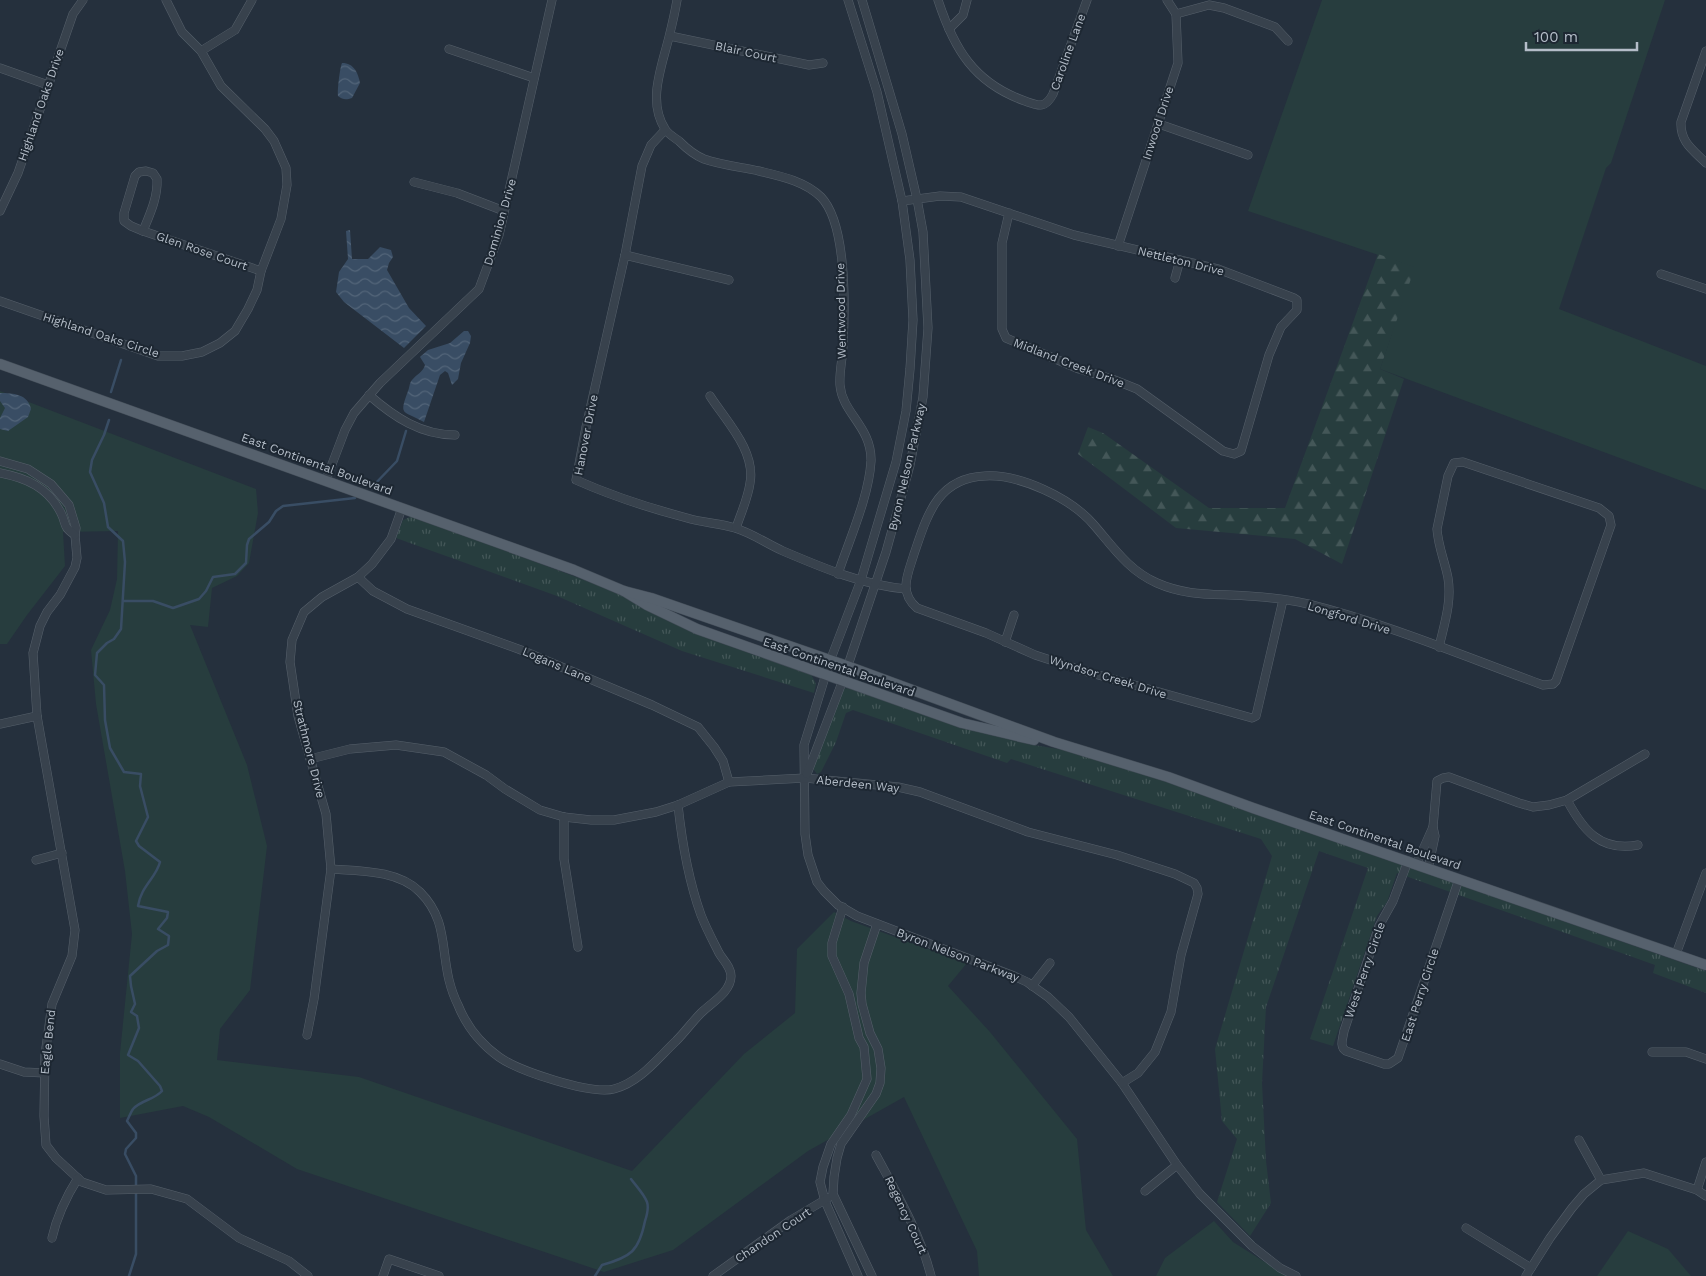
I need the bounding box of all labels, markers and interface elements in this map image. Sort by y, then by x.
street label: Caroline Lane [1048,12,1088,92]
scale bar [1526,20,1637,52]
text: 100 m [1534,28,1578,46]
street label: Blair Court [714,39,778,65]
street label: Highland Oaks Drive [15,47,67,163]
street label: Inwood Drive [1140,84,1177,162]
street label: Dominion Drive [481,177,519,267]
street label: Glen Rose Court [155,229,249,273]
street label: Nettleton Drive [1136,243,1226,279]
street label: Wentwood Drive [833,263,849,359]
street label: Highland Oaks Circle [41,310,161,360]
street label: Midland Creek Drive [1012,335,1127,391]
street label: Hanover Drive [571,393,601,477]
street label: Byron Nelson Parkway [886,401,929,532]
street label: East Continental Boulevard [240,430,394,498]
street label: Longford Drive [1306,599,1392,637]
street label: East Continental Boulevard [761,634,917,700]
street label: Logans Lane [520,644,594,686]
street label: Wyndsor Creek Drive [1048,652,1169,702]
street label: Strathmore Drive [290,698,328,800]
street label: Aberdeen Way [816,773,901,795]
street label: East Continental Boulevard [1307,807,1463,873]
street label: West Perry Circle [1342,920,1388,1020]
street label: Byron Nelson Parkway [895,925,1022,985]
street label: East Perry Circle [1398,947,1442,1043]
street label: Eagle Bend [38,1009,58,1075]
street label: Regency Court [882,1174,930,1256]
street label: Chandon Court [732,1204,814,1266]

